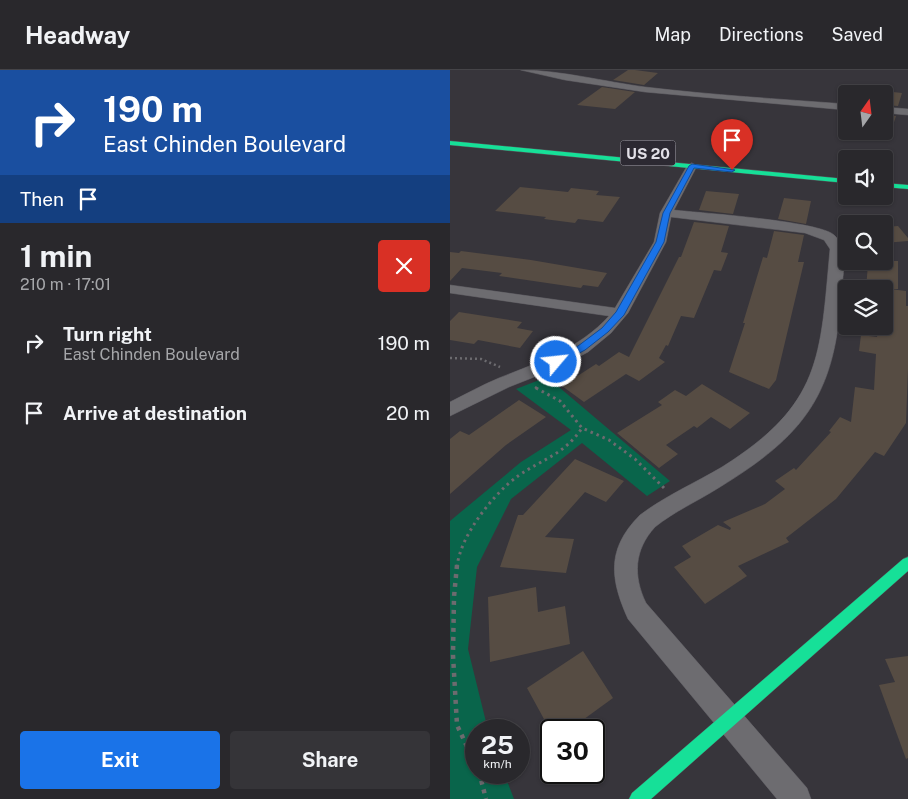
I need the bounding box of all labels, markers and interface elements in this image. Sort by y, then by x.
text: Headway [25,21,130,49]
text: Map [654,24,691,45]
text: Directions [719,24,804,45]
text: Saved [832,24,883,45]
north arrow [838,85,892,140]
map controls [838,85,893,335]
text: 190 m [103,89,203,130]
icon: right [20,90,85,155]
pin [711,119,753,170]
icon: arrive [718,126,746,154]
text: East Chinden Boulevard [103,131,346,157]
road number: US 20 [620,140,676,166]
button: sound [838,150,893,205]
icon: arrive [74,185,102,213]
text: Then [20,188,64,210]
button: search [838,215,893,270]
text: 1 min [20,238,92,274]
button: close [378,240,430,292]
text: 210 m · 17:01 [20,275,111,294]
button: layers [838,280,893,335]
text: Turn right [63,323,152,345]
icon: right [20,329,48,357]
text: 190 m [378,332,430,354]
position arrow [529,335,581,387]
text: East Chinden Boulevard [63,345,240,364]
icon: arrive [20,399,48,427]
text: Arrive at destination [63,402,247,424]
text: 20 m [386,402,430,424]
speed limit sign: 30 [540,719,605,784]
text: 25 [481,730,514,760]
button: Exit [20,731,220,789]
button: Share [230,731,430,789]
text: km/h [483,757,512,771]

